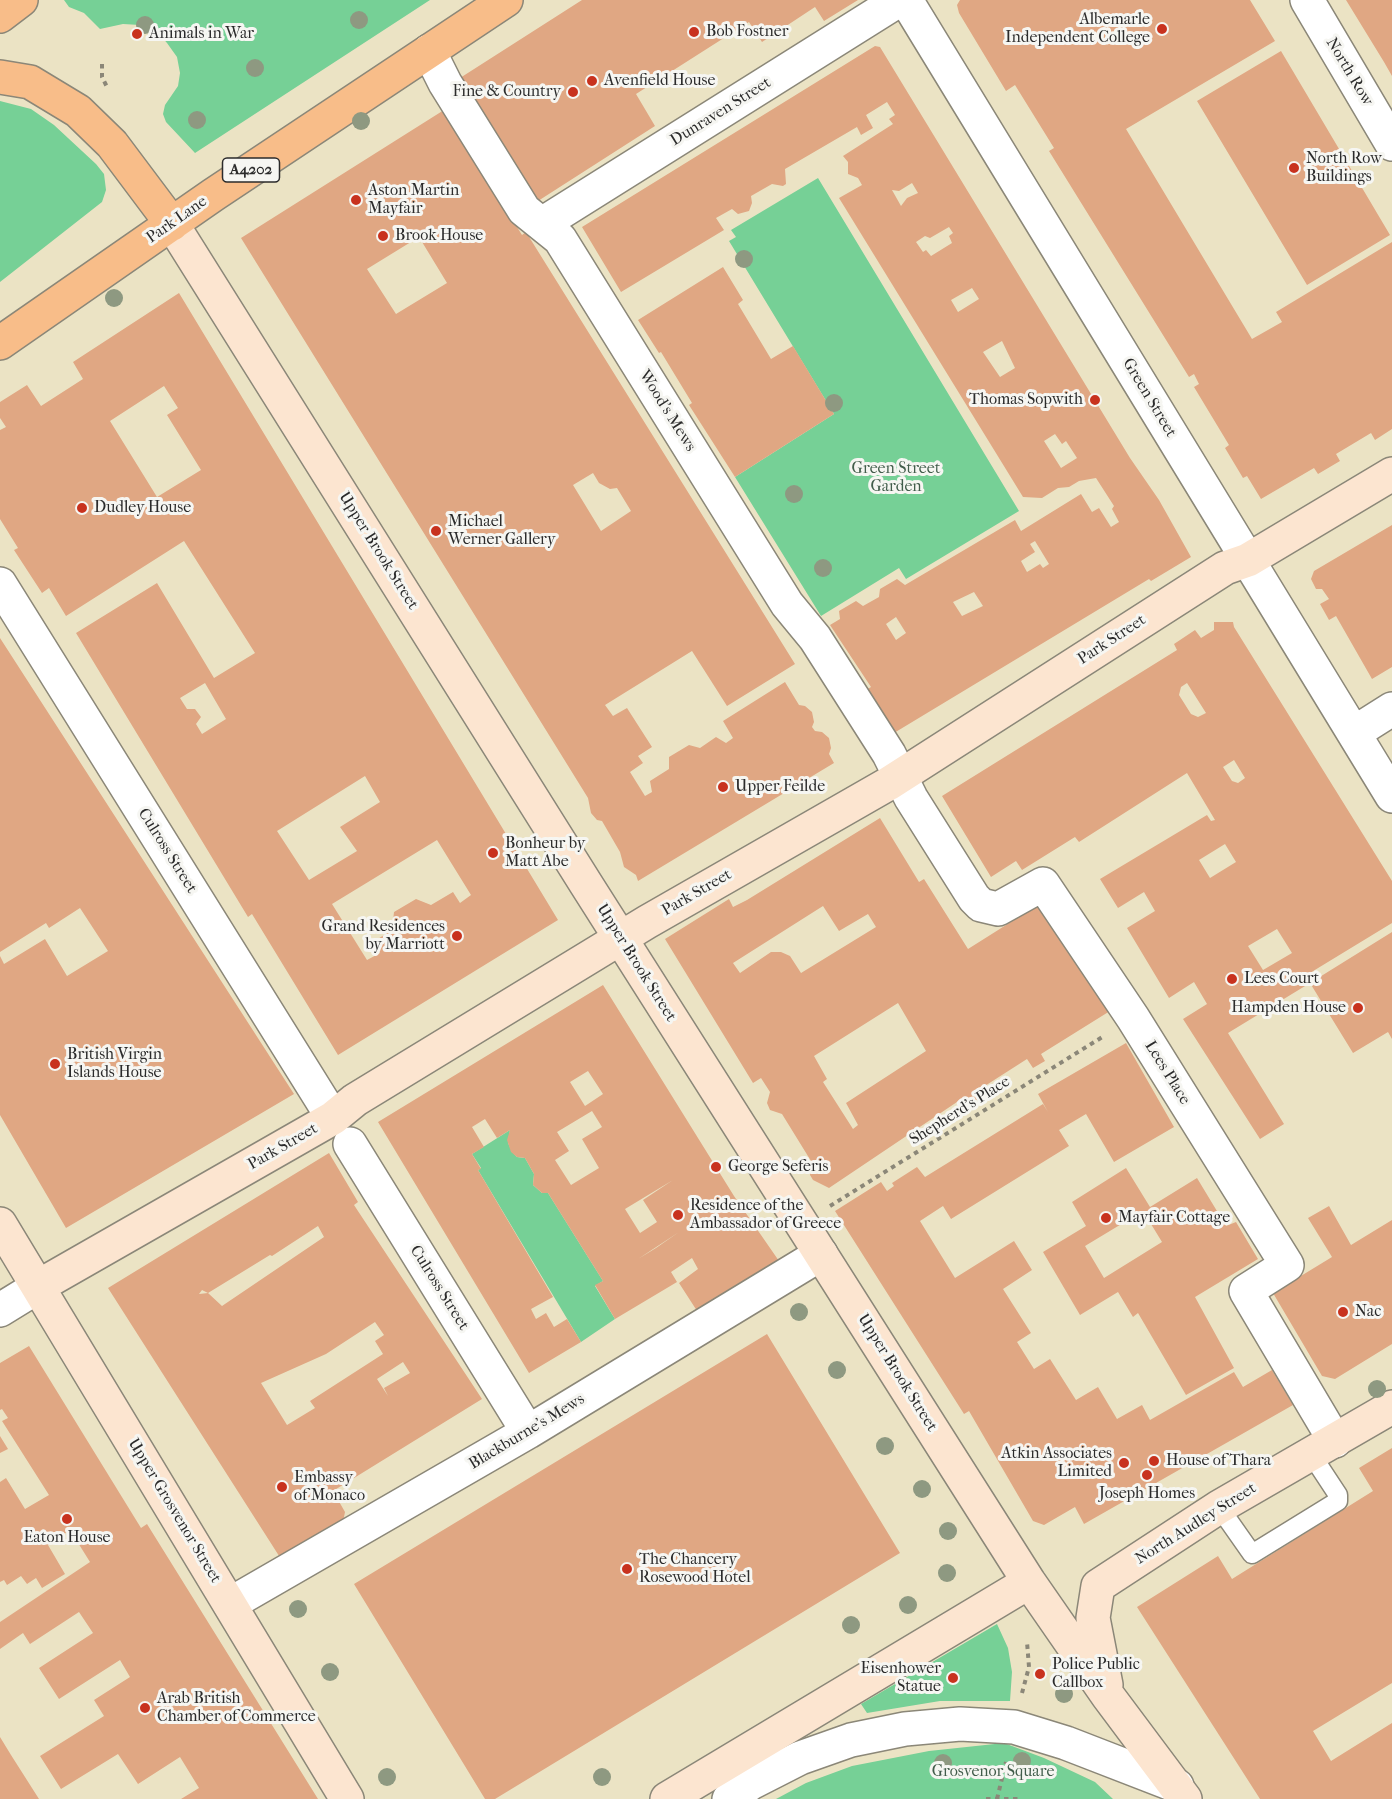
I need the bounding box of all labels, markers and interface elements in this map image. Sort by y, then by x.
place label: Albemarle Independent College [1005,10,1150,48]
place label: Bob Fostner [706,22,788,42]
marker: Albemarle Independent College [1155,22,1169,36]
place label: Animals in War [149,24,254,44]
marker: Bob Fostner [687,25,701,39]
marker: Animals in War [130,27,144,41]
street label: North Row [1321,34,1377,110]
place label: Avenfield House [604,71,715,91]
street label: Dunraven Street [667,73,775,151]
marker: Avenfield House [585,74,599,88]
place label: Fine & Country [453,82,561,102]
marker: Fine & Country [566,85,580,99]
place label: North Row Buildings [1306,149,1382,187]
road number: A4202 [222,158,280,182]
marker: North Row Buildings [1287,161,1301,175]
place label: Aston Martin Mayfair [368,181,459,219]
street label: Park Lane [143,192,211,248]
marker: Aston Martin Mayfair [349,193,363,207]
place label: Brook House [395,226,483,246]
marker: Brook House [376,229,390,243]
street label: Green Street [1118,355,1180,441]
street label: Wood's Mews [634,367,700,455]
place label: Thomas Sopwith [969,390,1083,410]
marker: Thomas Sopwith [1088,393,1102,407]
park label: Green Street Garden [852,459,940,497]
street label: Upper Brook Street [334,489,422,613]
place label: Dudley House [94,498,191,518]
marker: Dudley House [75,501,89,515]
place label: Michael Werner Gallery [448,512,555,550]
marker: Michael Werner Gallery [429,524,443,538]
street label: Park Street [1074,611,1150,669]
place label: Upper Feilde [735,777,825,797]
marker: Upper Feilde [716,780,730,794]
street label: Culross Street [133,805,201,897]
place label: Bonheur by Matt Abe [505,834,585,872]
marker: Bonheur by Matt Abe [486,846,500,860]
street label: Park Street [659,865,735,921]
street label: Upper Brook Street [592,901,680,1025]
place label: Grand Residences by Marriott [322,917,445,955]
marker: Grand Residences by Marriott [450,929,464,943]
place label: Lees Court [1244,969,1319,989]
marker: Lees Court [1225,972,1239,986]
place label: Hampden House [1231,998,1346,1018]
marker: Hampden House [1351,1001,1365,1015]
street label: Lees Place [1140,1038,1194,1108]
place label: British Virgin Islands House [67,1045,162,1083]
marker: British Virgin Islands House [48,1057,62,1071]
street label: Shepherd's Place [906,1072,1014,1150]
street label: Park Street [245,1119,321,1175]
place label: George Seferis [728,1157,828,1177]
marker: George Seferis [709,1160,723,1174]
place label: Residence of the Ambassador of Greece [690,1196,841,1234]
marker: Residence of the Ambassador of Greece [671,1208,685,1222]
place label: Mayfair Cottage [1118,1208,1230,1228]
marker: Mayfair Cottage [1099,1211,1113,1225]
street label: Culross Street [405,1242,473,1334]
place label: Nac [1355,1302,1381,1322]
marker: Nac [1336,1305,1350,1319]
street label: Upper Brook Street [853,1311,941,1435]
street label: Blackburne's Mews [466,1390,588,1474]
street label: Upper Grosvenor Street [123,1435,225,1587]
place label: Atkin Associates Limited [1001,1444,1112,1482]
place label: House of Thara [1166,1451,1271,1471]
marker: House of Thara [1147,1454,1161,1468]
marker: Atkin Associates Limited [1117,1456,1131,1470]
place label: Embassy of Monaco [294,1468,365,1506]
marker: Joseph Homes [1140,1468,1154,1482]
street label: North Audley Street [1132,1479,1260,1569]
marker: Embassy of Monaco [275,1480,289,1494]
place label: Joseph Homes [1099,1484,1195,1504]
marker: Eaton House [60,1512,74,1526]
place label: Eaton House [24,1528,110,1548]
place label: The Chancery Rosewood Hotel [639,1550,751,1588]
marker: The Chancery Rosewood Hotel [620,1562,634,1576]
place label: Police Public Callbox [1052,1655,1140,1693]
place label: Eisenhower Statue [860,1659,941,1697]
marker: Police Public Callbox [1033,1667,1047,1681]
marker: Eisenhower Statue [946,1671,960,1685]
place label: Arab British Chamber of Commerce [157,1689,316,1727]
marker: Arab British Chamber of Commerce [138,1701,152,1715]
park label: Grosvenor Square [932,1762,1054,1782]

